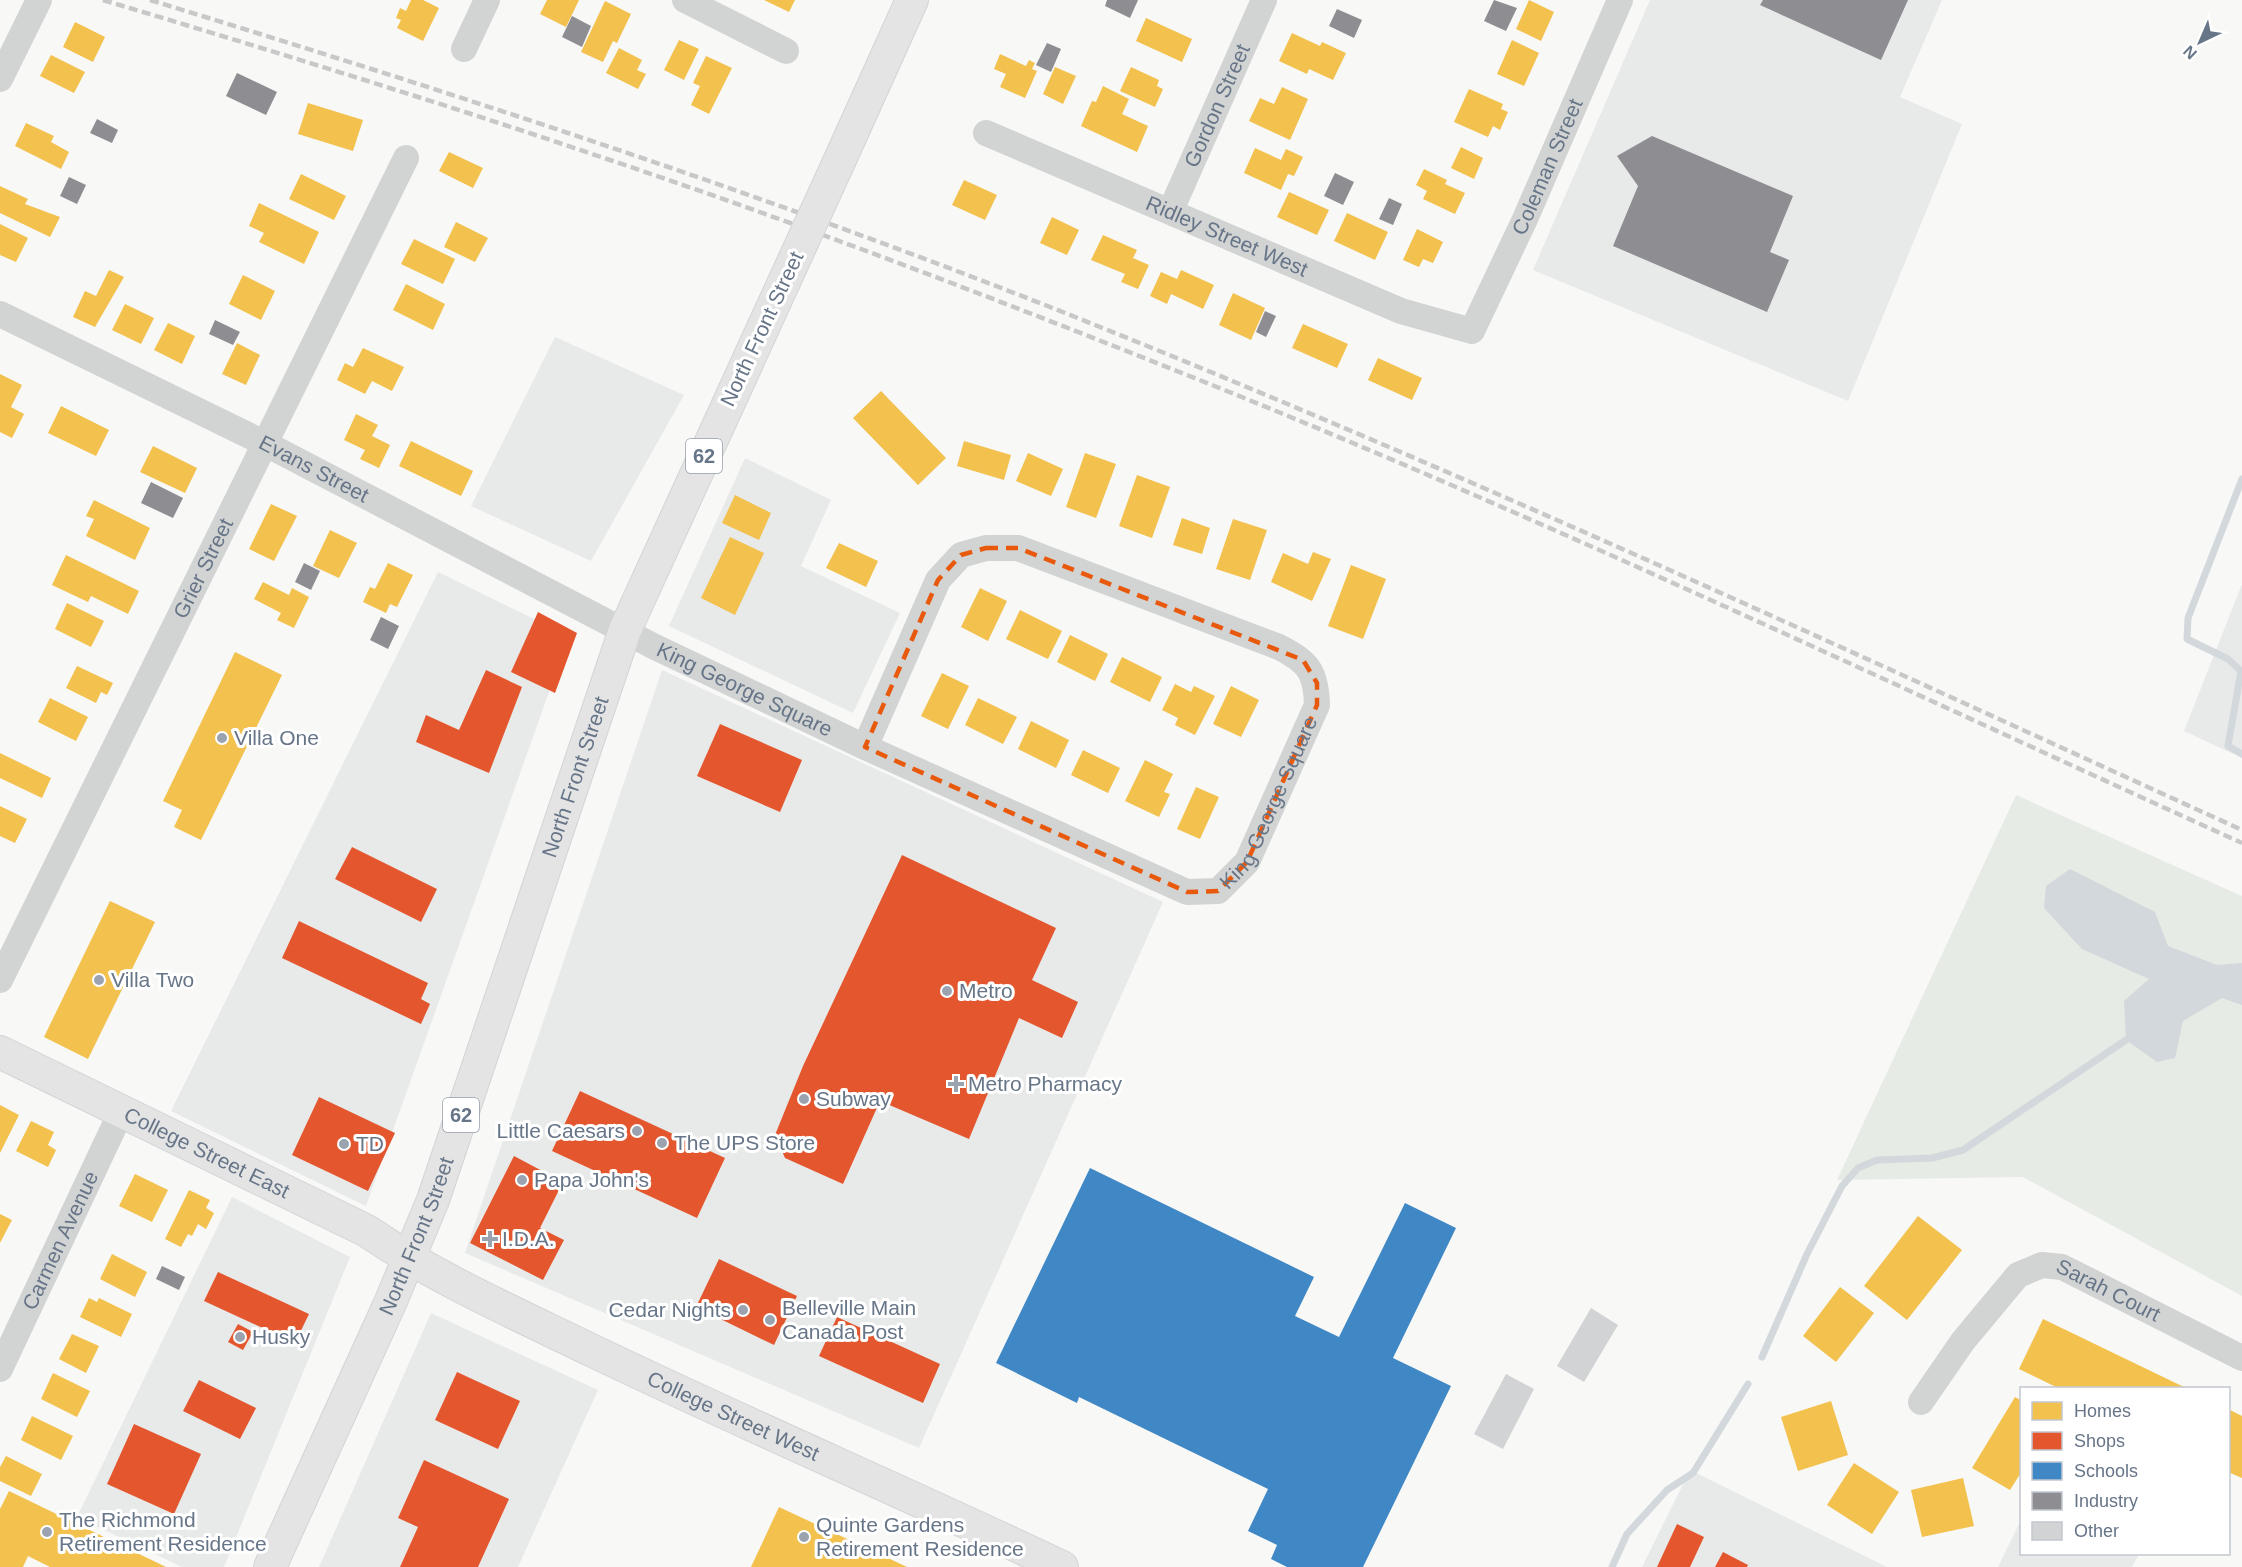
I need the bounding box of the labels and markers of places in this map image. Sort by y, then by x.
place label: Villa One [234,726,319,749]
marker: Villa One [215,731,229,745]
place label: Villa Two [111,968,194,991]
marker: Villa Two [92,973,106,987]
place label: Metro [959,979,1013,1002]
marker: Metro [940,984,954,998]
place label: Metro Pharmacy [968,1072,1123,1095]
marker: Metro Pharmacy [949,1077,963,1091]
place label: Subway [816,1087,891,1110]
marker: Subway [797,1092,811,1106]
place label: Little Caesars [497,1119,625,1142]
marker: Little Caesars [630,1124,644,1138]
place label: The UPS Store [674,1131,815,1154]
place label: TD [356,1132,384,1155]
marker: The UPS Store [655,1136,669,1150]
marker: TD [337,1137,351,1151]
place label: Papa John's [534,1168,649,1191]
marker: Papa John's [515,1173,529,1187]
place label: I.D.A. [502,1227,555,1250]
marker: I.D.A. [483,1232,497,1246]
place label: Belleville Main Canada Post [782,1296,916,1343]
place label: Cedar Nights [608,1298,731,1321]
marker: Cedar Nights [736,1303,750,1317]
marker: Belleville Main Canada Post [763,1313,777,1327]
place label: Husky [252,1325,311,1348]
marker: Husky [233,1330,247,1344]
place label: The Richmond Retirement Residence [59,1508,267,1555]
place label: Quinte Gardens Retirement Residence [816,1513,1024,1560]
marker: The Richmond Retirement Residence [40,1525,54,1539]
marker: Quinte Gardens Retirement Residence [797,1530,811,1544]

